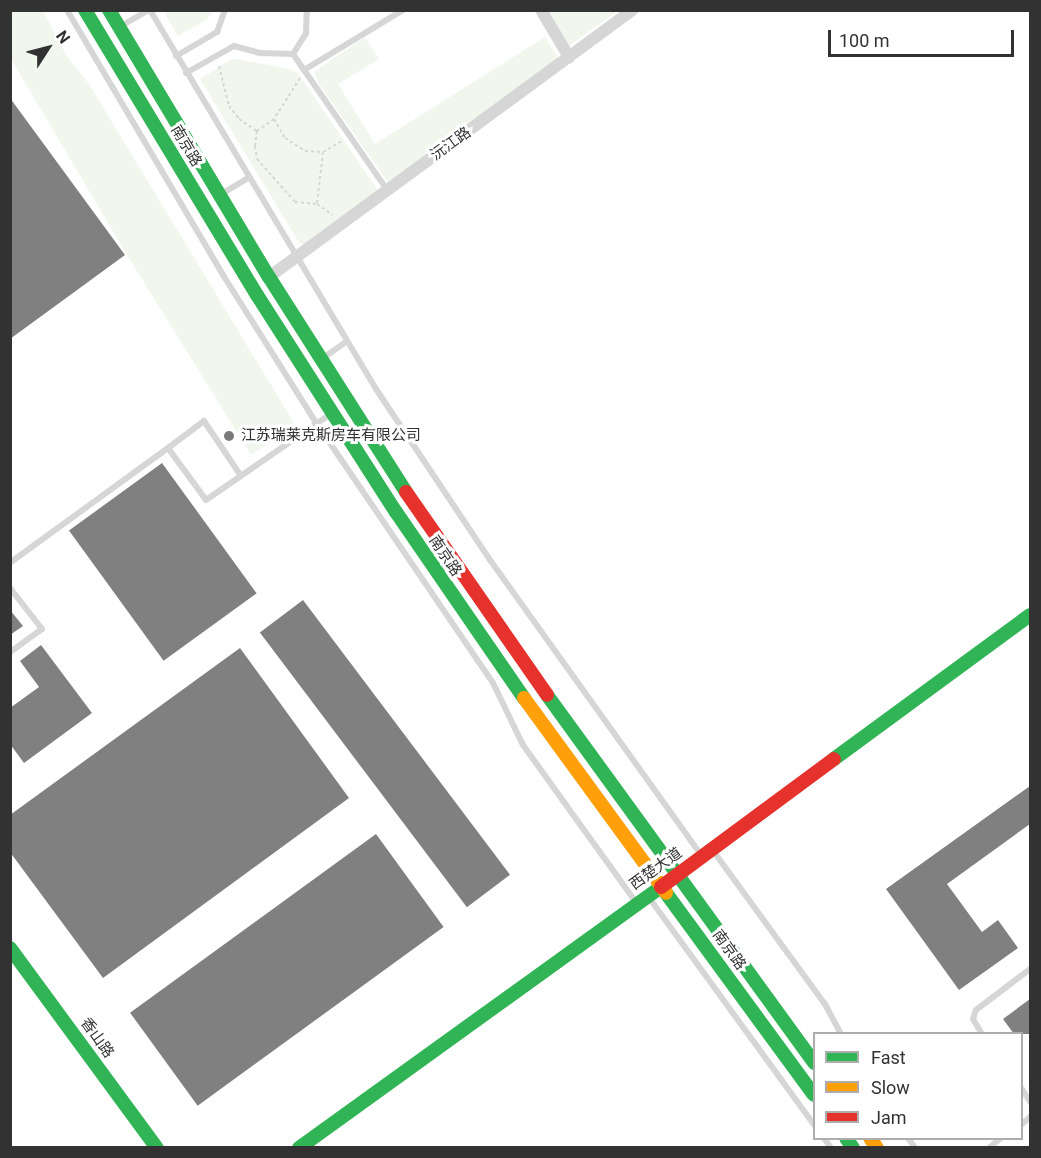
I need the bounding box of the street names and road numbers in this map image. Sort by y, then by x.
street label: 南京路 [167,122,205,170]
street label: 沅江路 [428,123,474,165]
street label: 南京路 [425,532,465,580]
street label: 西楚大道 [626,844,686,894]
street label: 南京路 [708,927,750,973]
street label: 香山路 [76,1015,118,1061]

